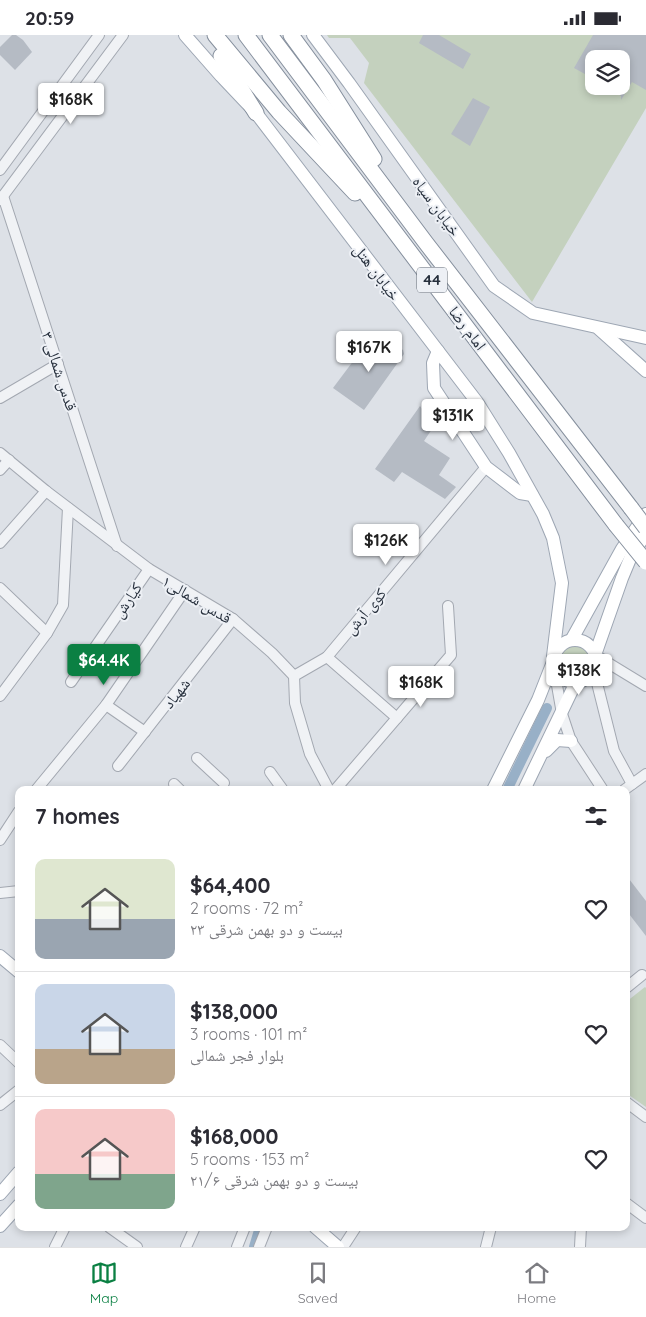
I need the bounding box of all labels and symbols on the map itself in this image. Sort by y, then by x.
pin: $168K [36,83,106,125]
street label: خیابان سپاه [408,172,465,240]
street label: خیابان هتل [348,240,405,305]
road number: 44 [417,267,447,293]
street label: امام رضا [444,302,491,355]
street label: قدس شمالی ۳ [37,329,82,413]
pin: $167K [334,331,404,373]
pin: $131K [418,399,488,441]
pin: $126K [351,523,421,566]
street label: قدس شمالی۱ [158,570,235,628]
street label: کیارش [108,578,147,622]
street label: کوی آرش [340,583,391,639]
pin: $64.4K [63,643,145,686]
pin: $138K [544,653,614,696]
pin: $168K [386,665,456,708]
street label: شهیاد [158,674,194,712]

